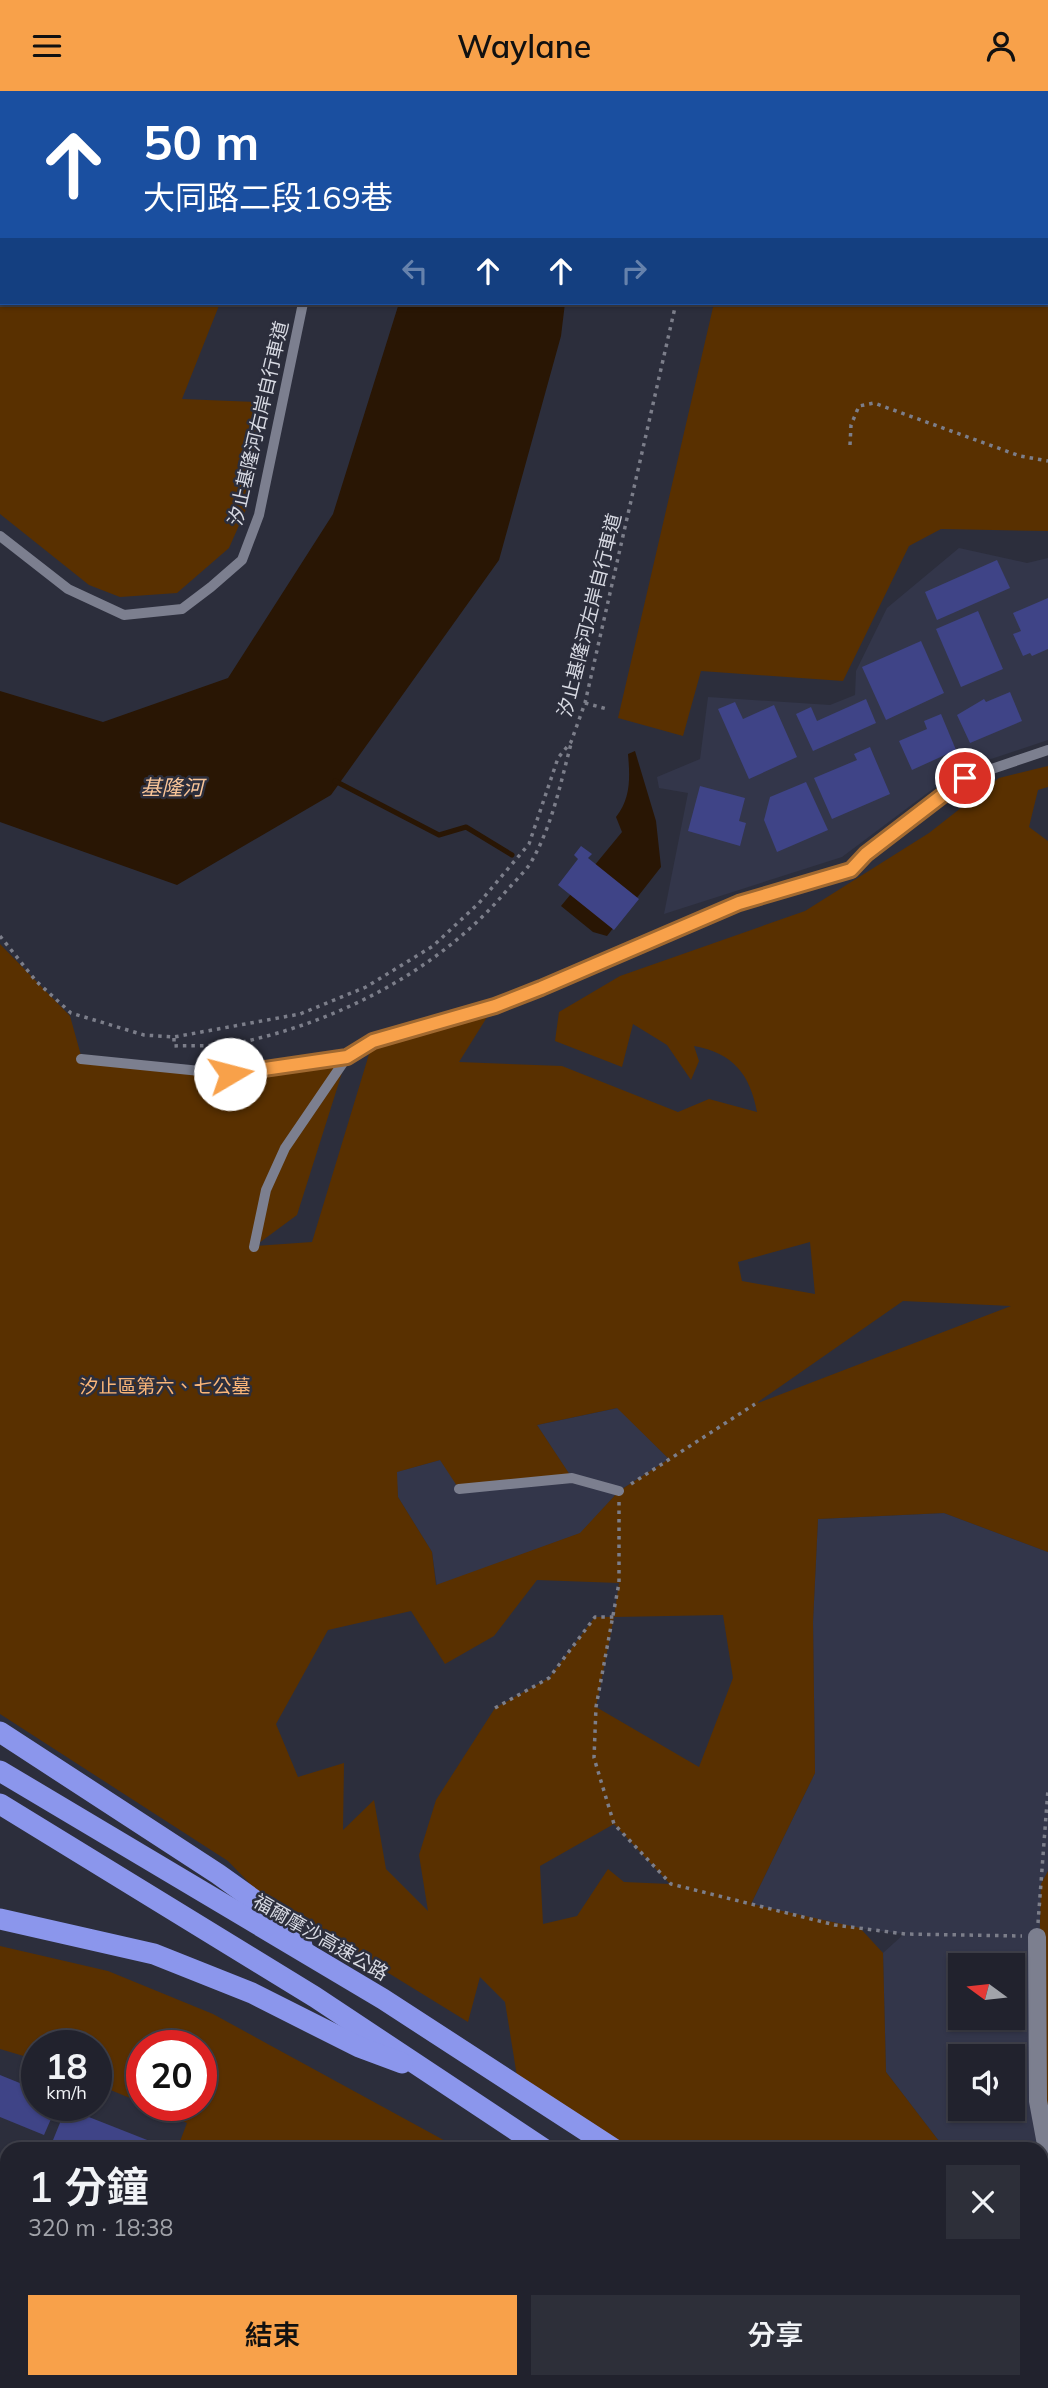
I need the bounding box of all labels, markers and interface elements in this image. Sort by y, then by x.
text: Waylane [457,26,591,66]
icon: menu [28,27,66,65]
icon: person [982,27,1020,65]
text: 50 m [143,111,259,172]
icon: ahead [28,119,119,210]
text: 大同路二段169巷 [143,177,393,217]
icon: left [396,252,434,290]
icon: ahead [469,252,507,290]
icon: ahead [542,252,580,290]
icon: right [615,252,653,290]
street label: 汐止基隆河右岸自行車道 [223,318,293,528]
street label: 汐止基隆河左岸自行車道 [552,511,626,719]
pin [935,748,995,808]
icon: arrive [946,759,984,797]
water label: 基隆河 [141,774,207,800]
position arrow [193,1037,267,1111]
park label: 汐止區第六、七公墓 [79,1374,251,1398]
street label: 福爾摩沙高速公路 [249,1889,393,1985]
north arrow [948,1953,1026,2030]
map controls [948,1953,1025,2121]
speed limit sign: 20 [126,2030,217,2121]
text: 18 [45,2044,88,2088]
button: sound [948,2044,1025,2121]
text: km/h [46,2081,87,2104]
text: 1 分鐘 [28,2160,148,2213]
button: close [946,2165,1020,2239]
text: 320 m · 18:38 [28,2213,173,2242]
button: 結束 [28,2295,517,2375]
button: 分享 [531,2295,1020,2375]

